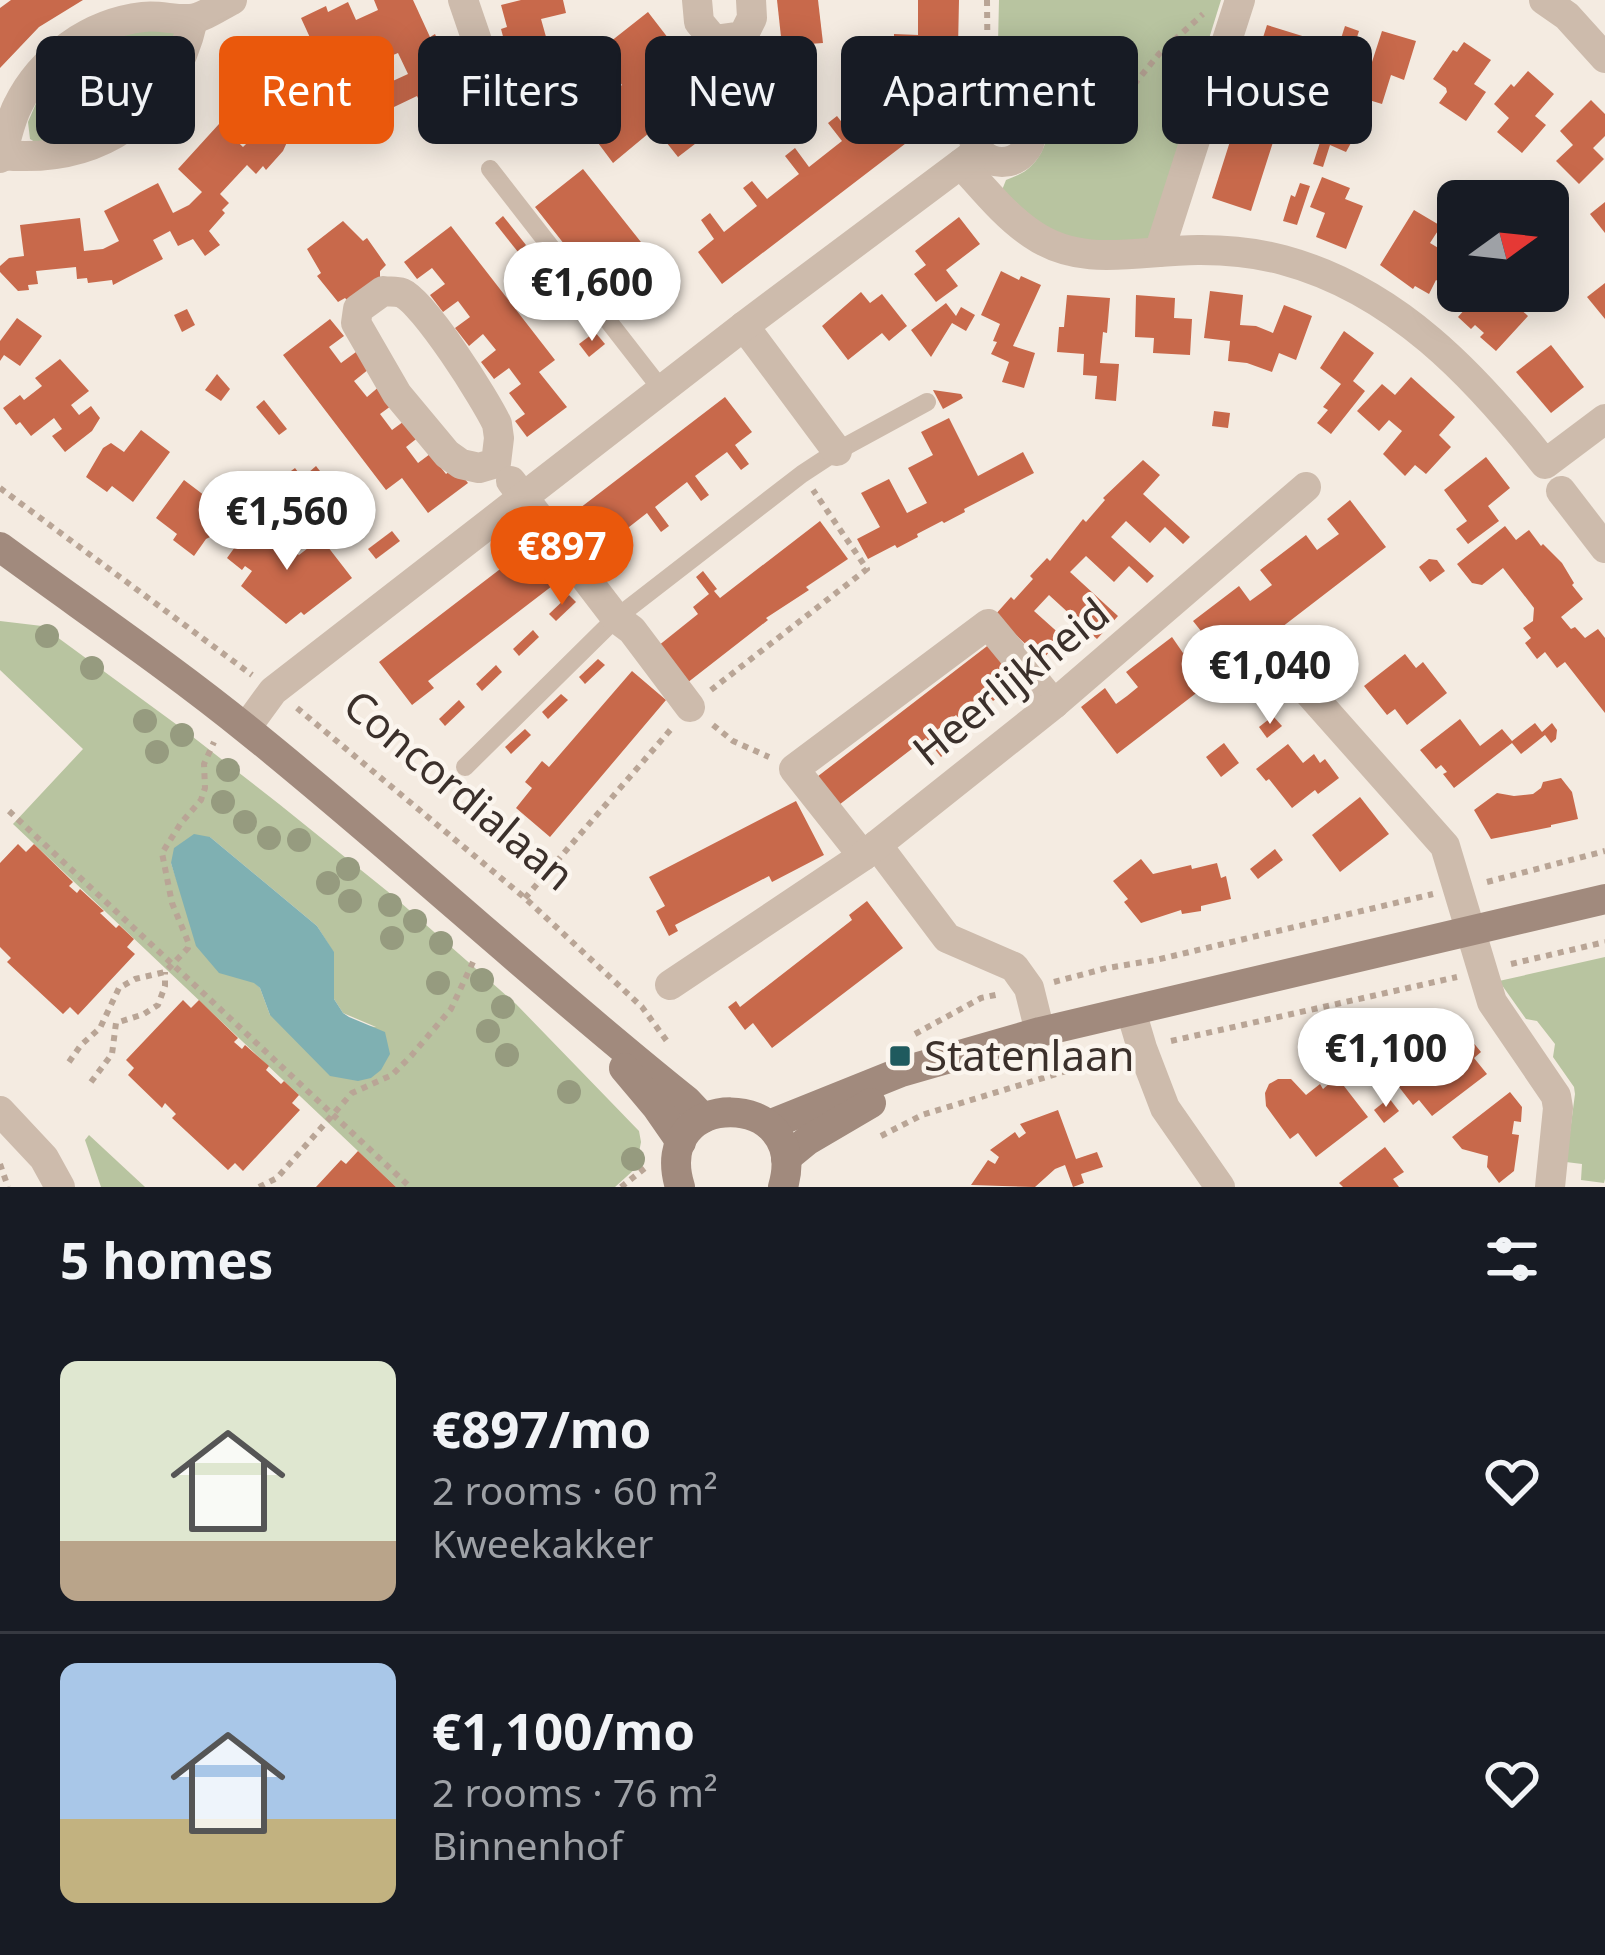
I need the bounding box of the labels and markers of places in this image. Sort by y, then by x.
pin: €1,600 [494,242,690,344]
pin: €1,560 [189,471,385,573]
pin: €897 [491,506,633,608]
pin: €1,040 [1172,625,1368,727]
pin: €1,100 [1288,1008,1484,1110]
place label: Statenlaan [924,1026,1135,1083]
marker: Statenlaan [887,1043,913,1069]

